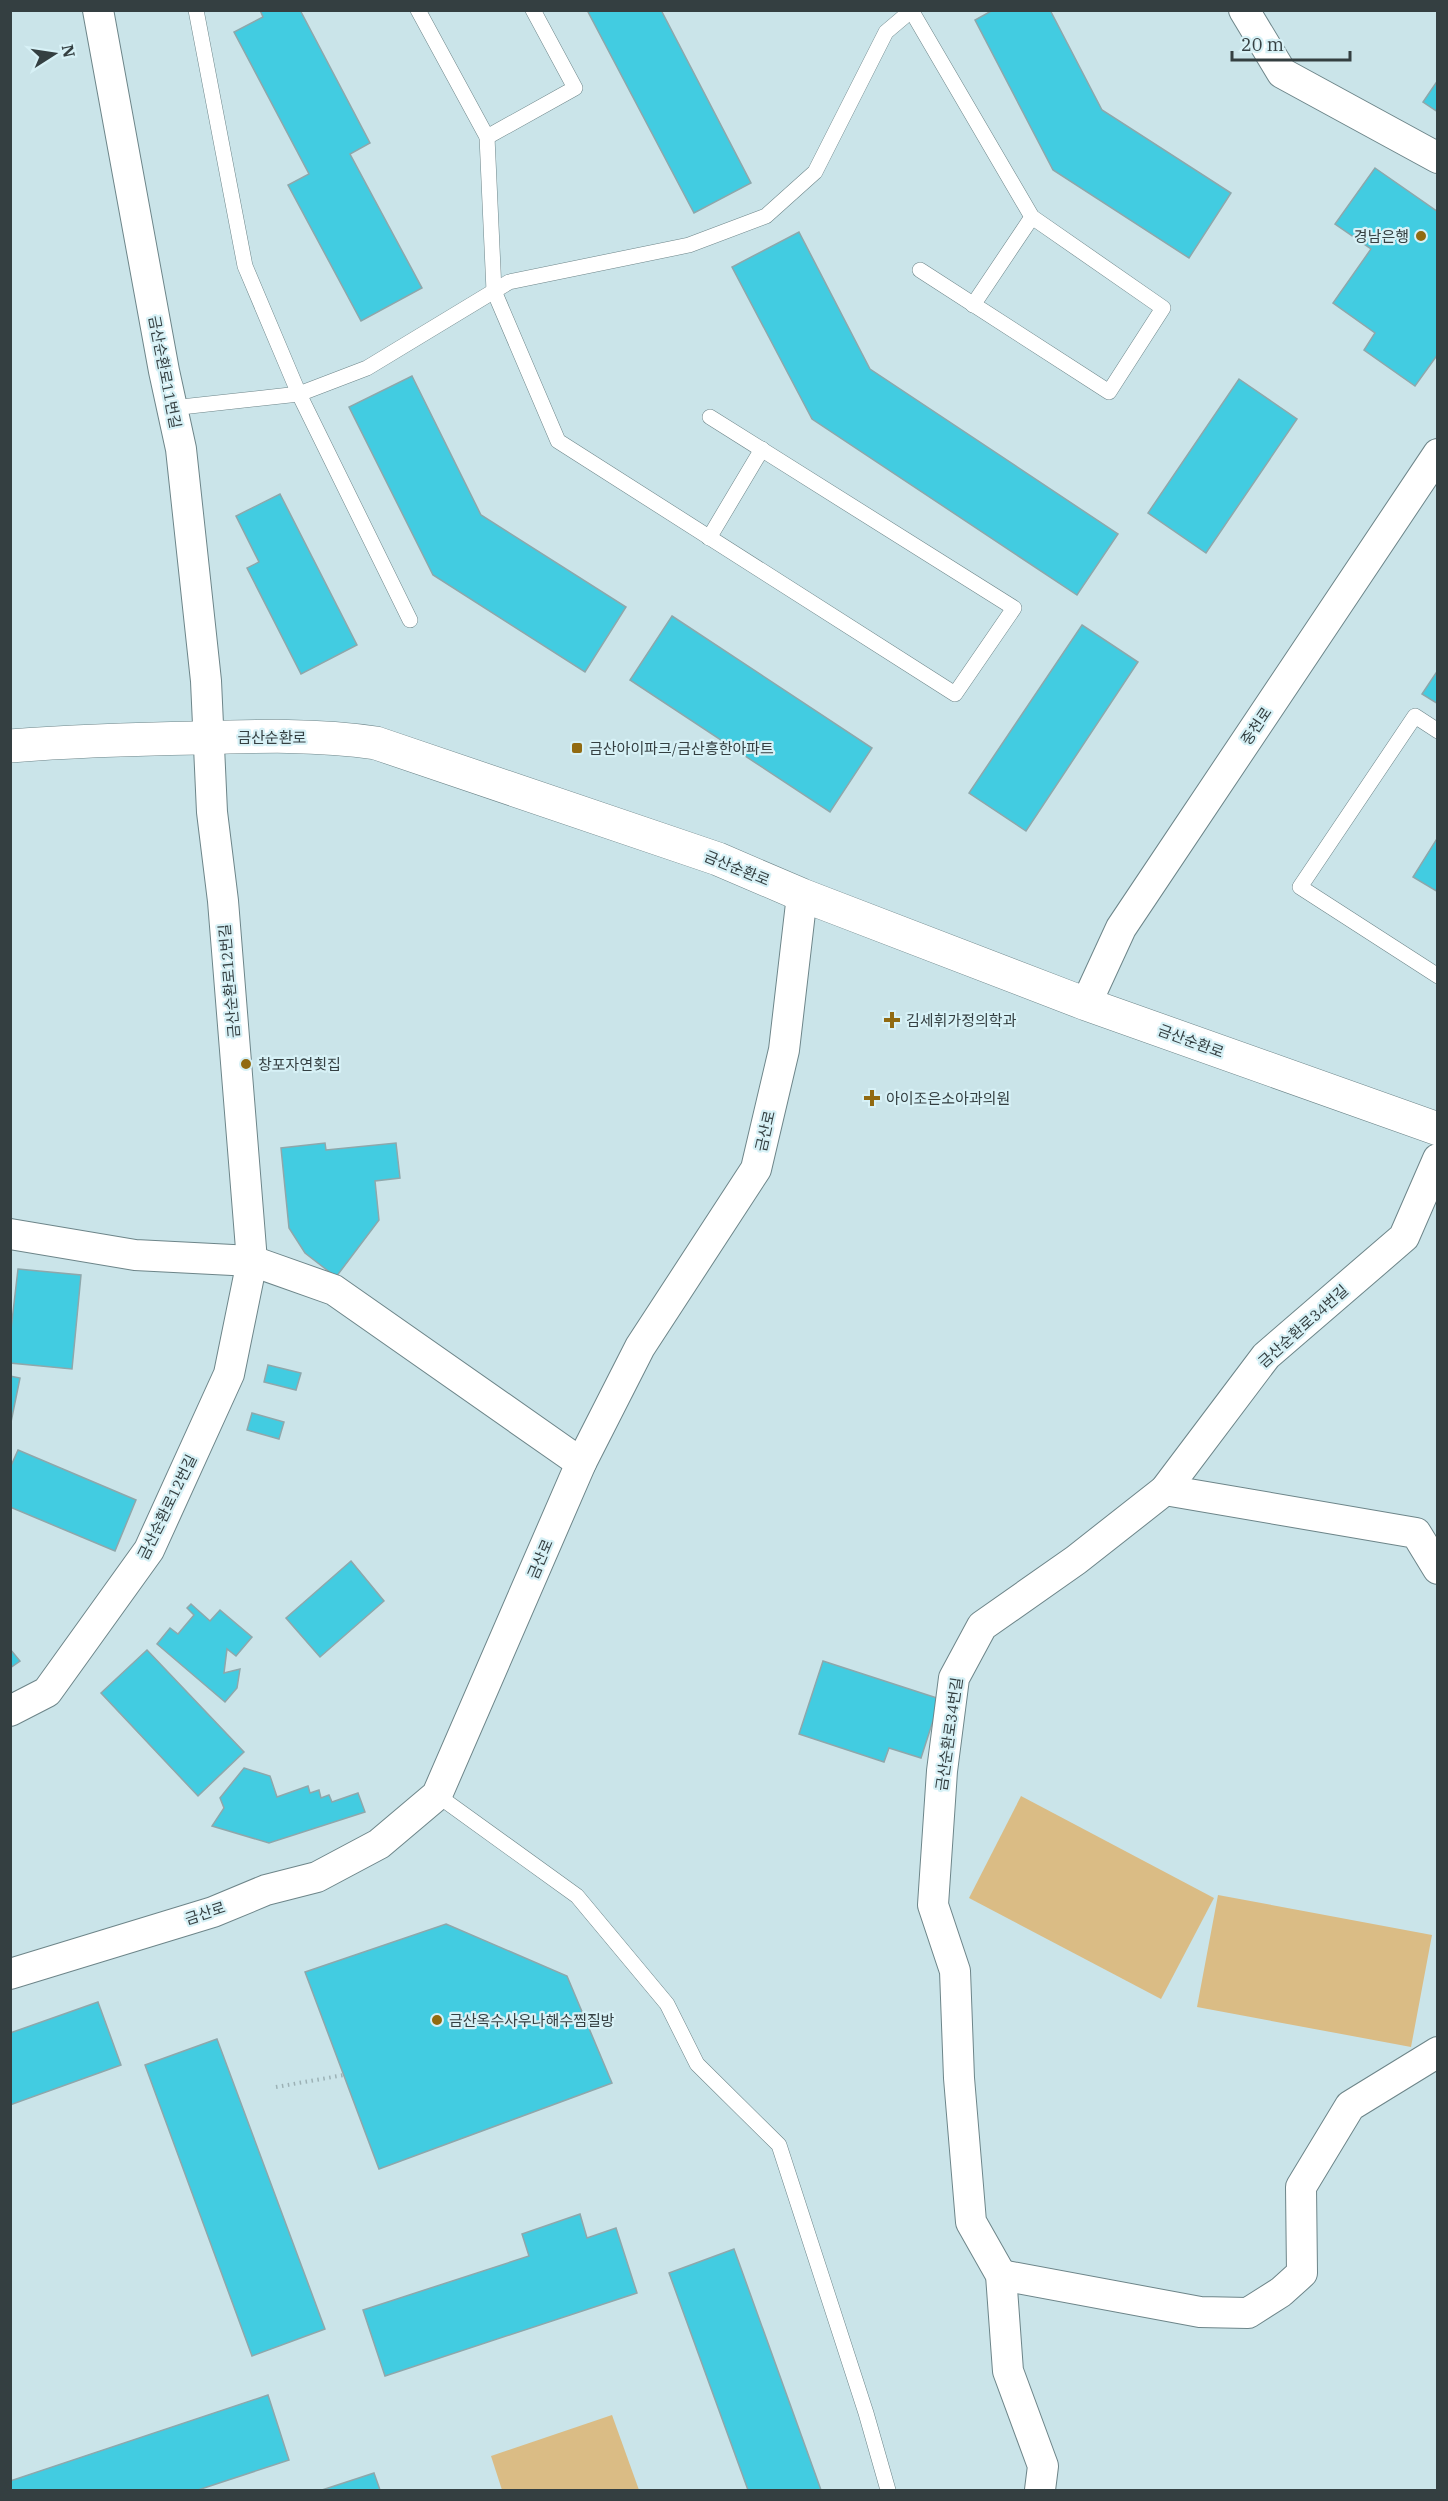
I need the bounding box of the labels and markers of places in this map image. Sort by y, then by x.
place label: 경남은행 [1354,227,1409,246]
marker: 경남은행 [1414,229,1428,243]
place label: 금산아이파크/금산흥한아파트 [589,739,774,758]
marker: 금산아이파크/금산흥한아파트 [570,741,584,755]
marker: 김세휘가정의학과 [883,1011,901,1029]
place label: 김세휘가정의학과 [906,1011,1017,1030]
place label: 창포자연횟집 [258,1055,341,1074]
marker: 창포자연횟집 [239,1057,253,1071]
marker: 아이조은소아과의원 [863,1089,881,1107]
place label: 아이조은소아과의원 [886,1089,1010,1108]
place label: 금산옥수사우나해수찜질방 [449,2011,615,2030]
marker: 금산옥수사우나해수찜질방 [430,2013,444,2027]

